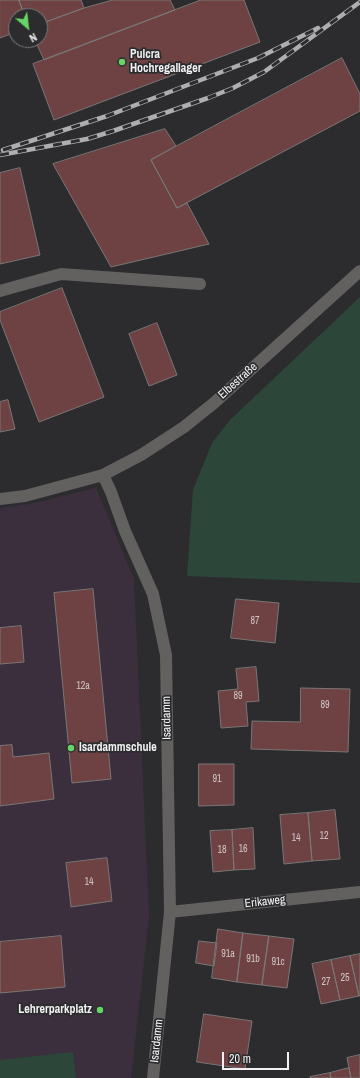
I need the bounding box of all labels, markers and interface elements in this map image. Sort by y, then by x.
north arrow [8,8,48,48]
text: N [27,30,39,45]
place label: Pulcra Hochregallager [130,48,202,76]
marker: Pulcra Hochregallager [117,57,127,67]
street label: Elbestraße [216,360,260,402]
house number: 87 [250,615,260,627]
house number: 12a [76,680,90,692]
house number: 89 [233,690,243,702]
street label: Isardamm [159,696,175,740]
house number: 89 [320,699,330,711]
place label: Isardammschule [79,741,157,755]
marker: Isardammschule [66,743,76,753]
house number: 91 [212,773,222,785]
house number: 12 [319,830,329,842]
house number: 14 [291,832,301,844]
house number: 16 [238,843,248,855]
house number: 18 [217,844,227,856]
house number: 14 [84,876,94,888]
street label: Erikaweg [244,893,286,911]
house number: 91a [221,948,235,960]
house number: 91b [246,953,260,965]
house number: 91c [271,956,285,968]
house number: 25 [340,972,350,984]
house number: 27 [321,976,331,988]
place label: Lehrerparkplatz [18,1003,92,1017]
marker: Lehrerparkplatz [95,1005,105,1015]
street label: Isardamm [148,1018,166,1064]
scale bar [224,1044,291,1070]
text: 20 m [229,1051,251,1067]

